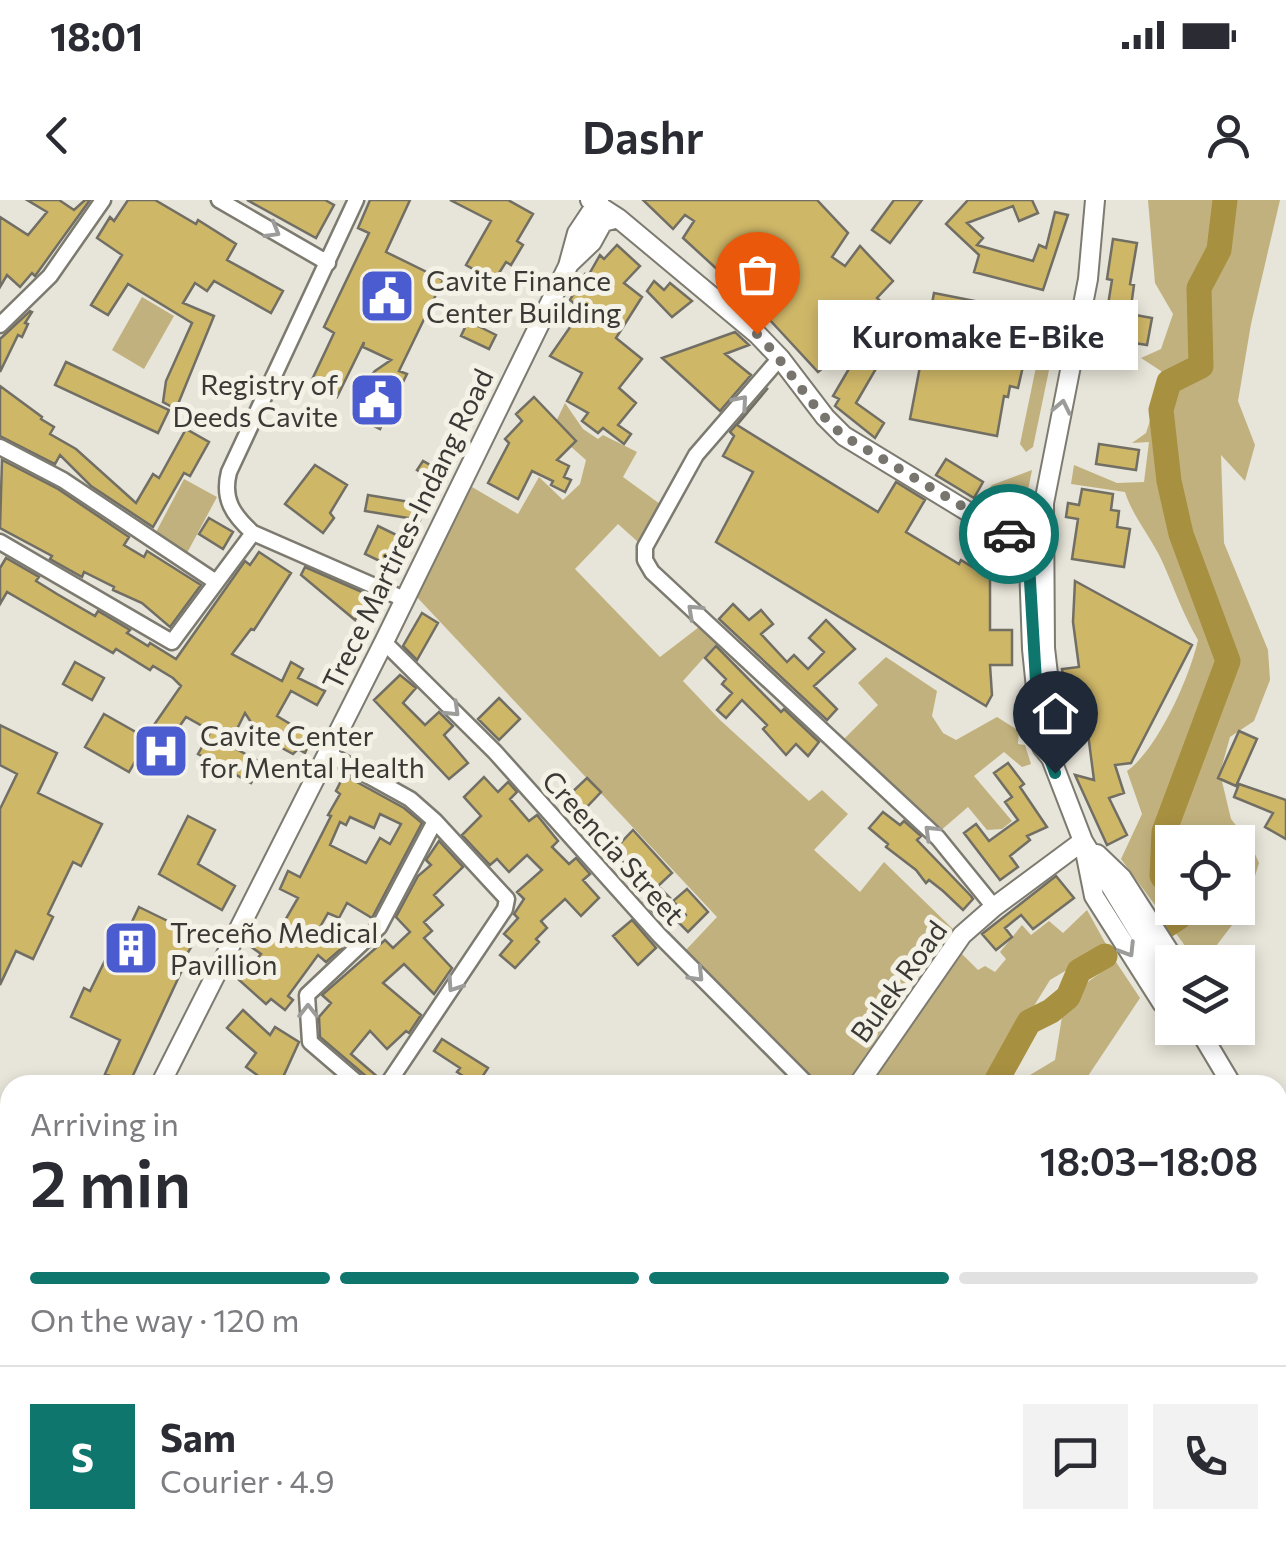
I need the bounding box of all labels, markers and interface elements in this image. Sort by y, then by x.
text: 18:01 [50,12,143,59]
icon: back [30,108,85,163]
text: Dashr [582,108,704,163]
icon: person [1201,108,1256,163]
one-way arrow [262,219,280,238]
pin [715,232,800,335]
icon: bag [730,247,785,302]
place label: Cavite Finance Center Building [426,263,621,329]
public building icon: Cavite Finance Center Building [357,266,417,326]
callout: Kuromake E-Bike [817,299,1137,369]
text: Kuromake E-Bike [852,315,1104,355]
street label: Trece Martires-Indang Road [314,363,500,695]
place label: Registry of Deeds Cavite [172,367,338,433]
public building icon: Registry of Deeds Cavite [347,370,407,430]
one-way arrow [729,395,747,414]
one-way arrow [1051,399,1072,416]
courier [959,484,1059,584]
icon: car [982,507,1037,562]
one-way arrow [687,605,705,623]
pin [1013,671,1098,774]
icon: home [1028,686,1083,741]
one-way arrow [442,698,460,716]
place label: Cavite Center for Mental Health [200,718,425,784]
hospital icon: Cavite Center for Mental Health [131,721,191,781]
street label: Creencia Street [536,763,692,931]
map controls [1155,825,1255,1045]
button: locate [1155,825,1255,925]
one-way arrow [924,826,943,844]
street label: Bulek Road [843,914,953,1048]
place label: Treceño Medical Pavillion [170,915,378,981]
building icon: Treceño Medical Pavillion [101,918,161,978]
one-way arrow [1116,939,1135,957]
button: layers [1155,945,1255,1045]
one-way arrow [685,963,703,981]
one-way arrow [448,974,467,992]
one-way arrow [297,1003,318,1019]
text: Arriving in [30,1103,179,1143]
text: 18:03–18:08 [1040,1137,1258,1184]
text: 2 min [30,1141,191,1220]
text: On the way · 120 m [30,1299,299,1339]
button: chat [1023,1404,1128,1509]
button: phone [1153,1404,1258,1509]
text: Sam [160,1413,236,1460]
text: S [71,1433,94,1480]
text: Courier · 4.9 [160,1460,335,1500]

